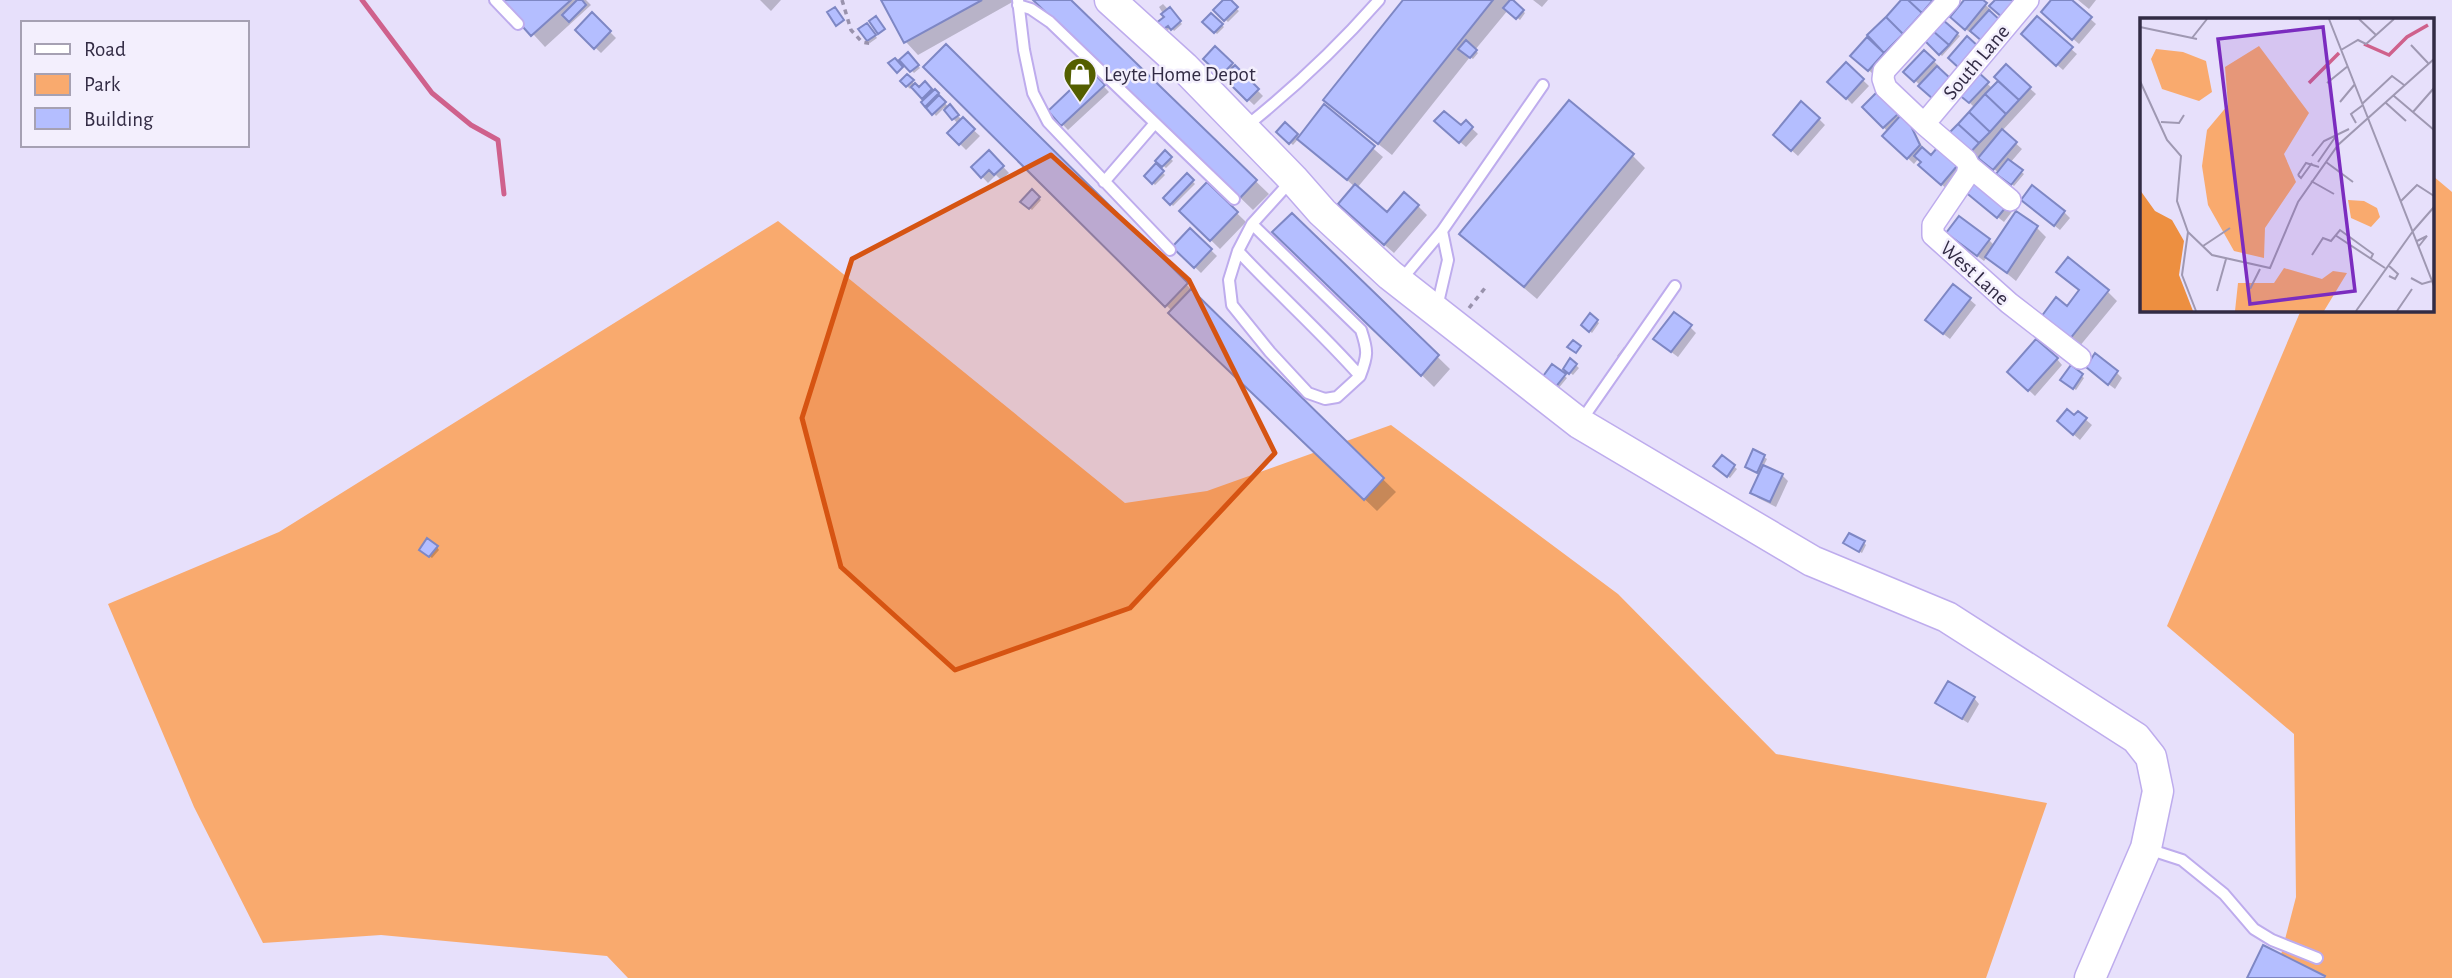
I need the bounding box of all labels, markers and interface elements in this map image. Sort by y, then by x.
inset map [2140,18,2434,312]
legend [21,21,248,147]
street label: South Lane [1939,21,2013,104]
text: Road [84,39,126,60]
shop icon: Leyte Home Depot [1061,55,1099,104]
place label: Leyte Home Depot [1104,64,1256,85]
text: Park [84,74,121,95]
text: Building [84,109,154,130]
street label: West Lane [1936,237,2013,309]

